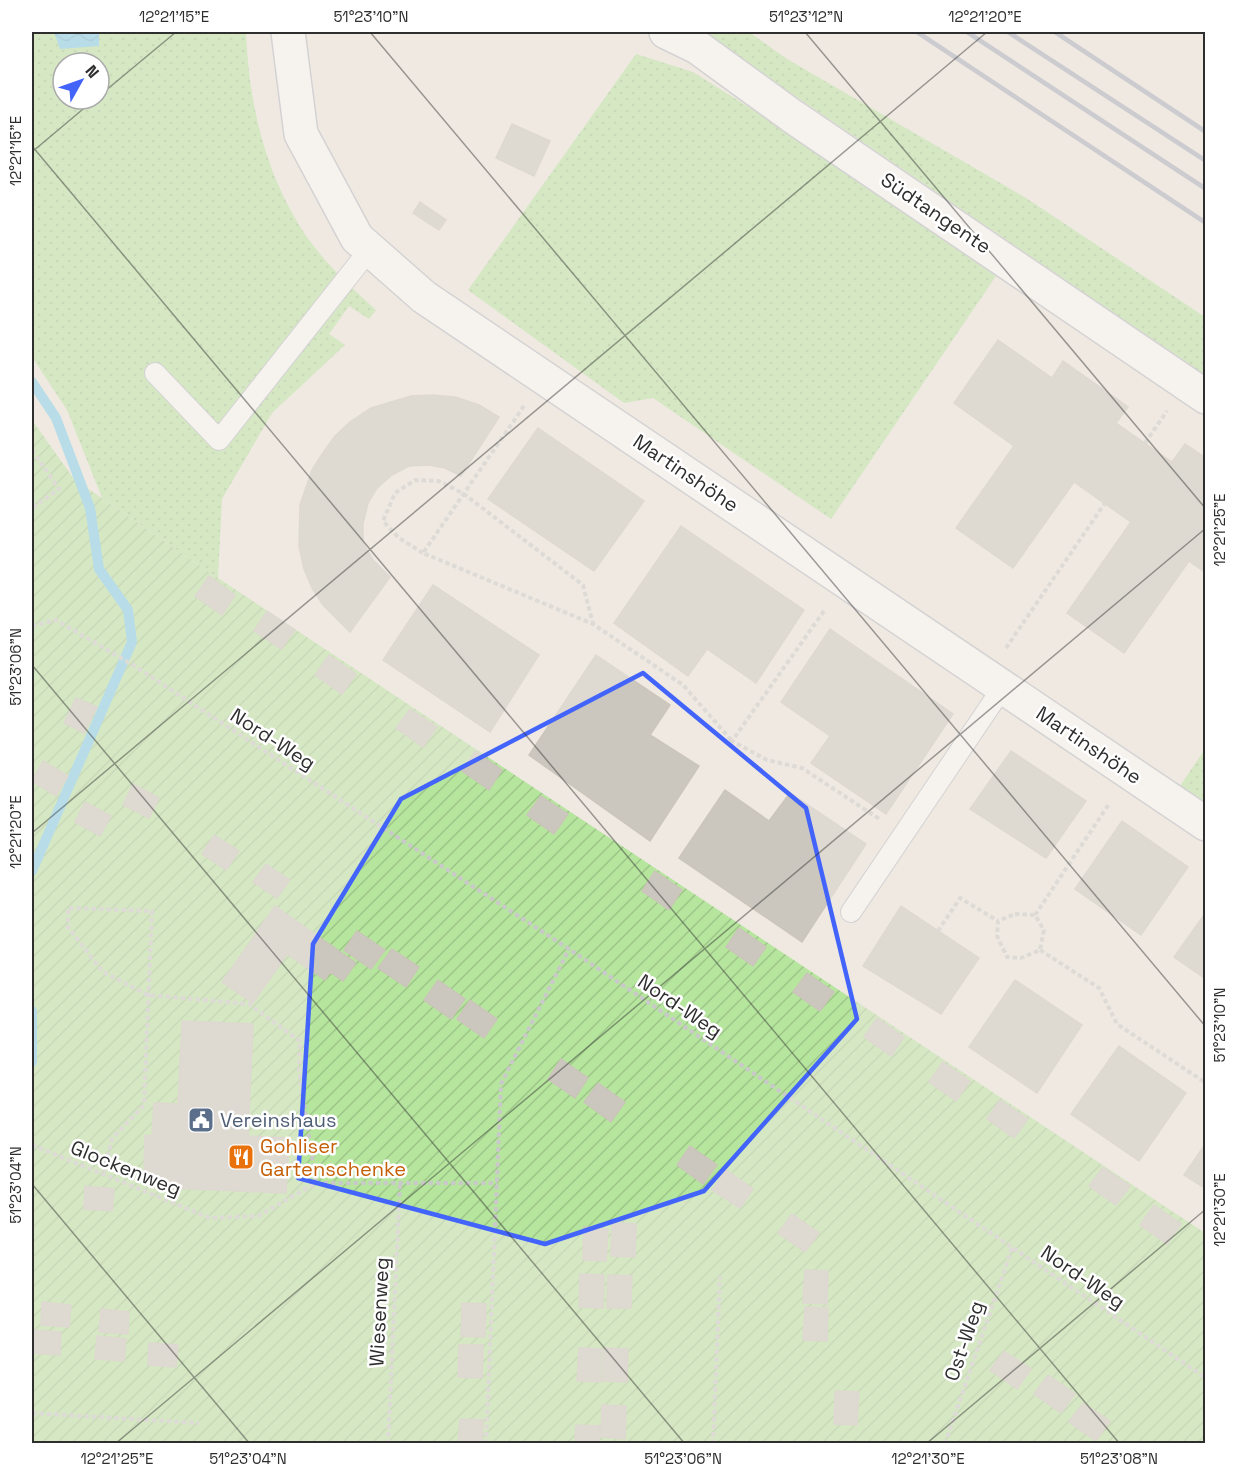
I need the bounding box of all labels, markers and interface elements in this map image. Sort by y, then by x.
text: 12°21'15"E [139,7,209,26]
text: 51°23'10"N [334,7,408,26]
text: 51°23'12"N [769,7,843,26]
text: 12°21'20"E [948,7,1022,26]
north arrow [51,51,111,111]
text: N [81,61,104,83]
text: 12°21'15"E [6,116,25,186]
street label: Südtangente [876,167,996,259]
street label: Martinshöhe [628,428,744,518]
text: 12°21'25"E [1210,494,1229,566]
text: 51°23'06"N [6,628,25,706]
street label: Martinshöhe [1031,700,1147,790]
street label: Nord-Weg [226,702,320,776]
text: 12°21'20"E [6,795,25,869]
street label: Nord-Weg [633,968,727,1044]
text: 51°23'10"N [1210,988,1229,1062]
public building icon: Vereinshaus [186,1105,216,1135]
place label: Vereinshaus [220,1107,337,1133]
place label: Gohliser Gartenschenke [260,1133,406,1182]
street label: Glockenweg [67,1134,185,1202]
restaurant icon: Gohliser Gartenschenke [226,1142,256,1172]
text: 51°23'04"N [6,1146,25,1224]
text: 12°21'30"E [1210,1173,1229,1247]
street label: Nord-Weg [1036,1239,1130,1315]
street label: Wiesenweg [363,1257,395,1367]
street label: Ost-Weg [938,1297,990,1385]
text: 12°21'25"E [81,1449,153,1468]
text: 51°23'04"N [209,1449,287,1468]
text: 51°23'06"N [644,1449,722,1468]
text: 12°21'30"E [891,1449,965,1468]
text: 51°23'08"N [1080,1449,1158,1468]

